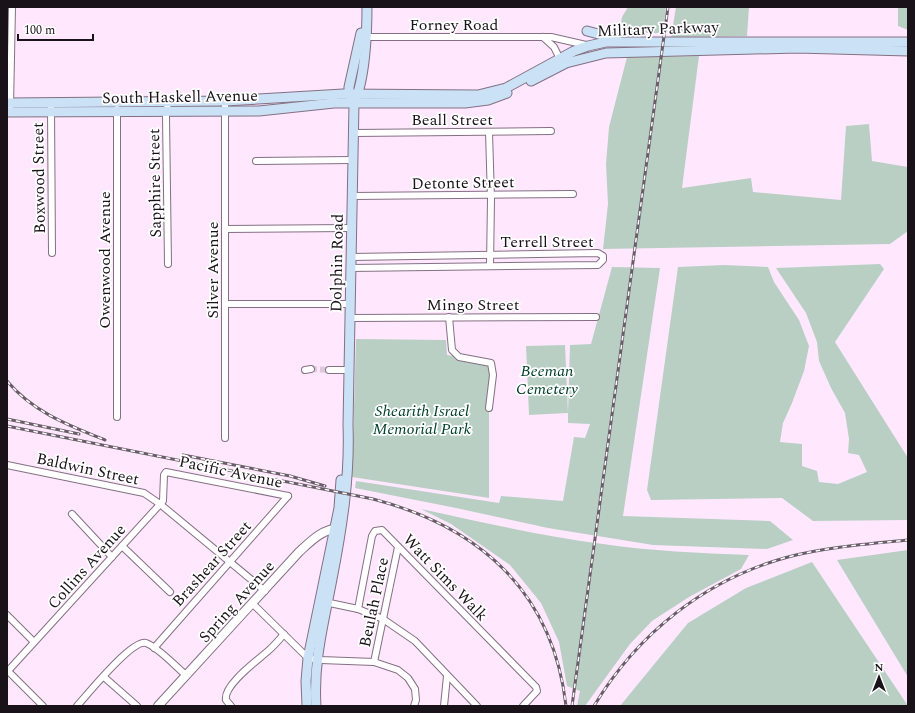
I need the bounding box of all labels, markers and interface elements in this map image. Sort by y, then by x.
street label: Forney Road [409,13,499,37]
street label: Military Parkway [597,15,721,43]
scale bar [18,16,93,42]
text: 100 m [24,21,55,40]
street label: South Haskell Avenue [102,84,258,110]
street label: Beall Street [411,108,493,132]
street label: Boxwood Street [26,122,52,234]
street label: Sapphire Street [142,128,168,238]
street label: Detonte Street [411,170,515,196]
street label: Owenwood Avenue [93,191,117,329]
street label: Dolphin Road [324,214,350,312]
street label: Silver Avenue [201,222,225,318]
street label: Terrell Street [500,230,594,254]
street label: Mingo Street [427,293,520,317]
park label: Beeman Cemetery [516,359,578,401]
park label: Shearith Israel Memorial Park [373,399,472,441]
street label: Baldwin Street [34,446,142,492]
street label: Pacific Avenue [177,449,285,495]
street label: Brashear Street [166,515,257,612]
street label: Collins Avenue [42,519,132,615]
street label: Watt Sims Walk [397,529,493,627]
street label: Spring Avenue [193,555,280,648]
street label: Beulah Place [353,555,395,649]
north arrow [859,657,899,697]
text: N [875,659,884,676]

